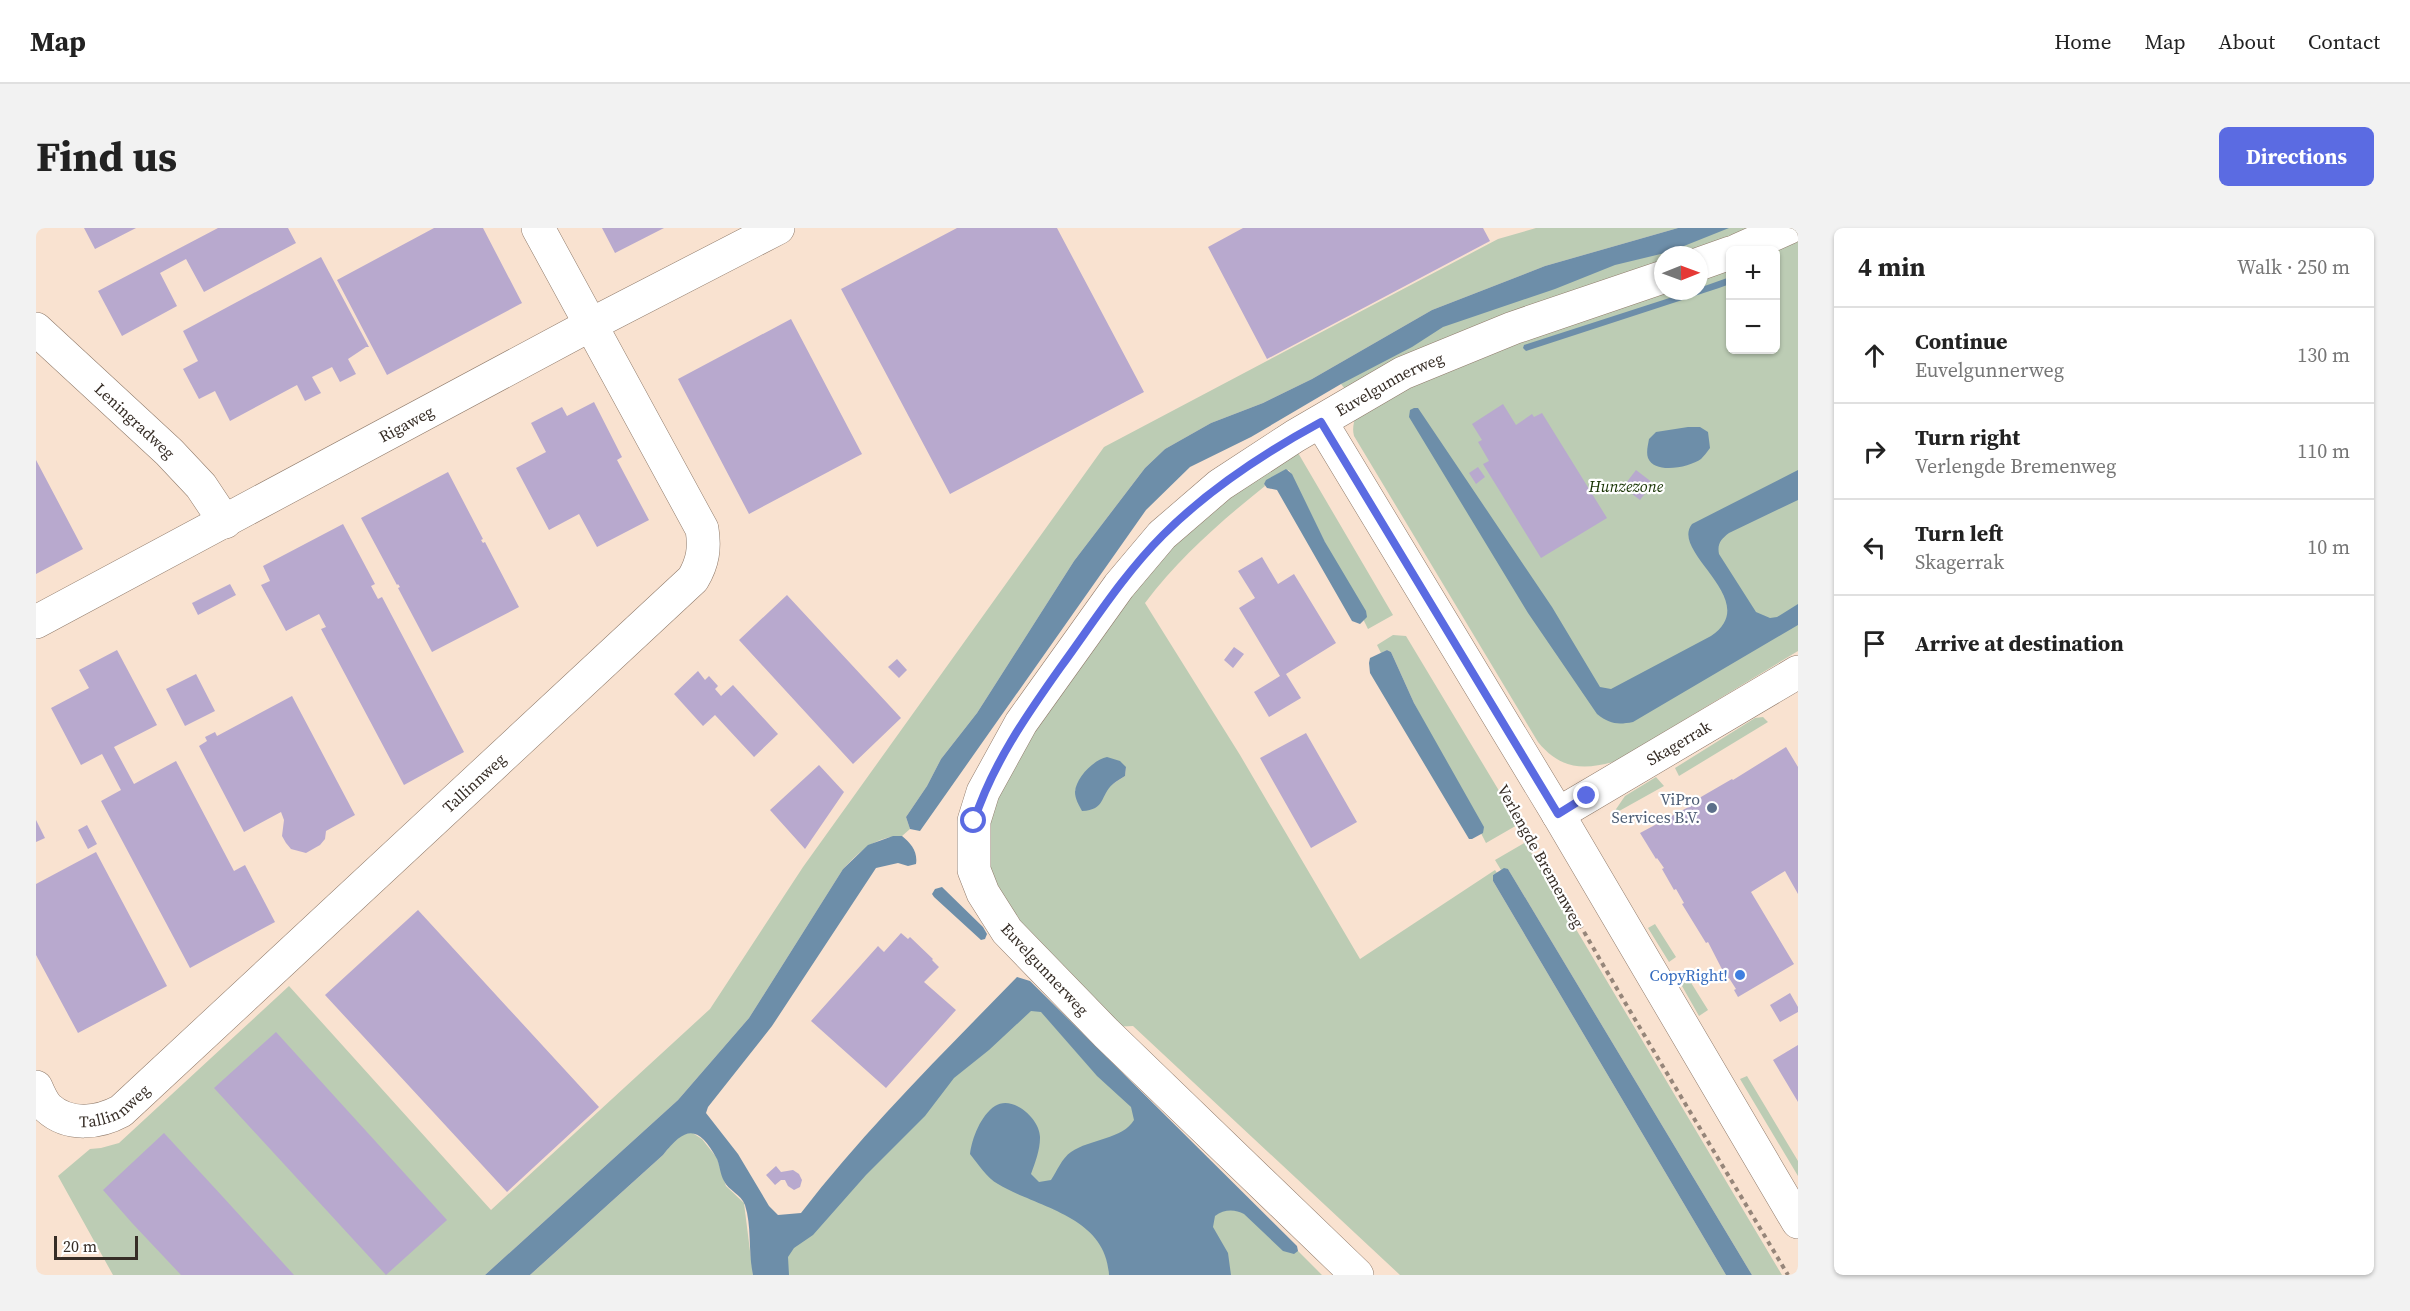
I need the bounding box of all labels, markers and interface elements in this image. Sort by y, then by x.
text: Map [30,22,86,60]
text: Home [2054,27,2112,56]
text: Map [2145,27,2186,56]
text: About [2219,27,2275,56]
text: Contact [2308,27,2380,56]
text: Find us [36,127,177,185]
button: Directions [2219,127,2374,186]
north arrow [1654,246,1708,300]
map controls [1726,246,1780,354]
button: + [1726,246,1780,300]
text: 4 min [1858,249,1925,285]
text: Walk · 250 m [2237,253,2350,281]
button: − [1726,300,1780,354]
text: Continue [1915,326,2008,356]
icon: ahead [1858,339,1891,372]
text: 130 m [2297,341,2350,369]
street label: Euvelgunnerweg [1331,347,1447,421]
text: Euvelgunnerweg [1915,356,2064,384]
street label: Leningradweg [90,378,180,463]
street label: Rigaweg [375,400,438,447]
text: Turn right [1915,422,2020,452]
icon: right [1858,435,1891,468]
text: 110 m [2297,437,2350,465]
text: Verlengde Bremenweg [1915,452,2116,480]
park label: Hunzezone [1588,475,1664,497]
text: Turn left [1915,518,2003,548]
icon: left [1858,531,1891,564]
text: 10 m [2307,533,2350,561]
text: Skagerrak [1915,548,2004,576]
icon: arrive [1858,627,1891,660]
text: Arrive at destination [1915,628,2124,658]
street label: Skagerrak [1642,715,1715,770]
street label: Tallinnweg [437,748,510,818]
street label: Verlengde Bremenweg [1492,780,1590,932]
route end [1573,782,1599,808]
place label: ViPro Services B.V. [1612,788,1700,828]
marker: ViPro Services B.V. [1705,801,1719,815]
route start [960,807,986,833]
street label: Euvelgunnerweg [996,918,1094,1020]
place label: CopyRight! [1650,964,1728,986]
marker: CopyRight! [1733,968,1747,982]
street label: Tallinnweg [79,1079,154,1132]
scale bar [54,1233,138,1260]
text: 20 m [63,1235,97,1257]

